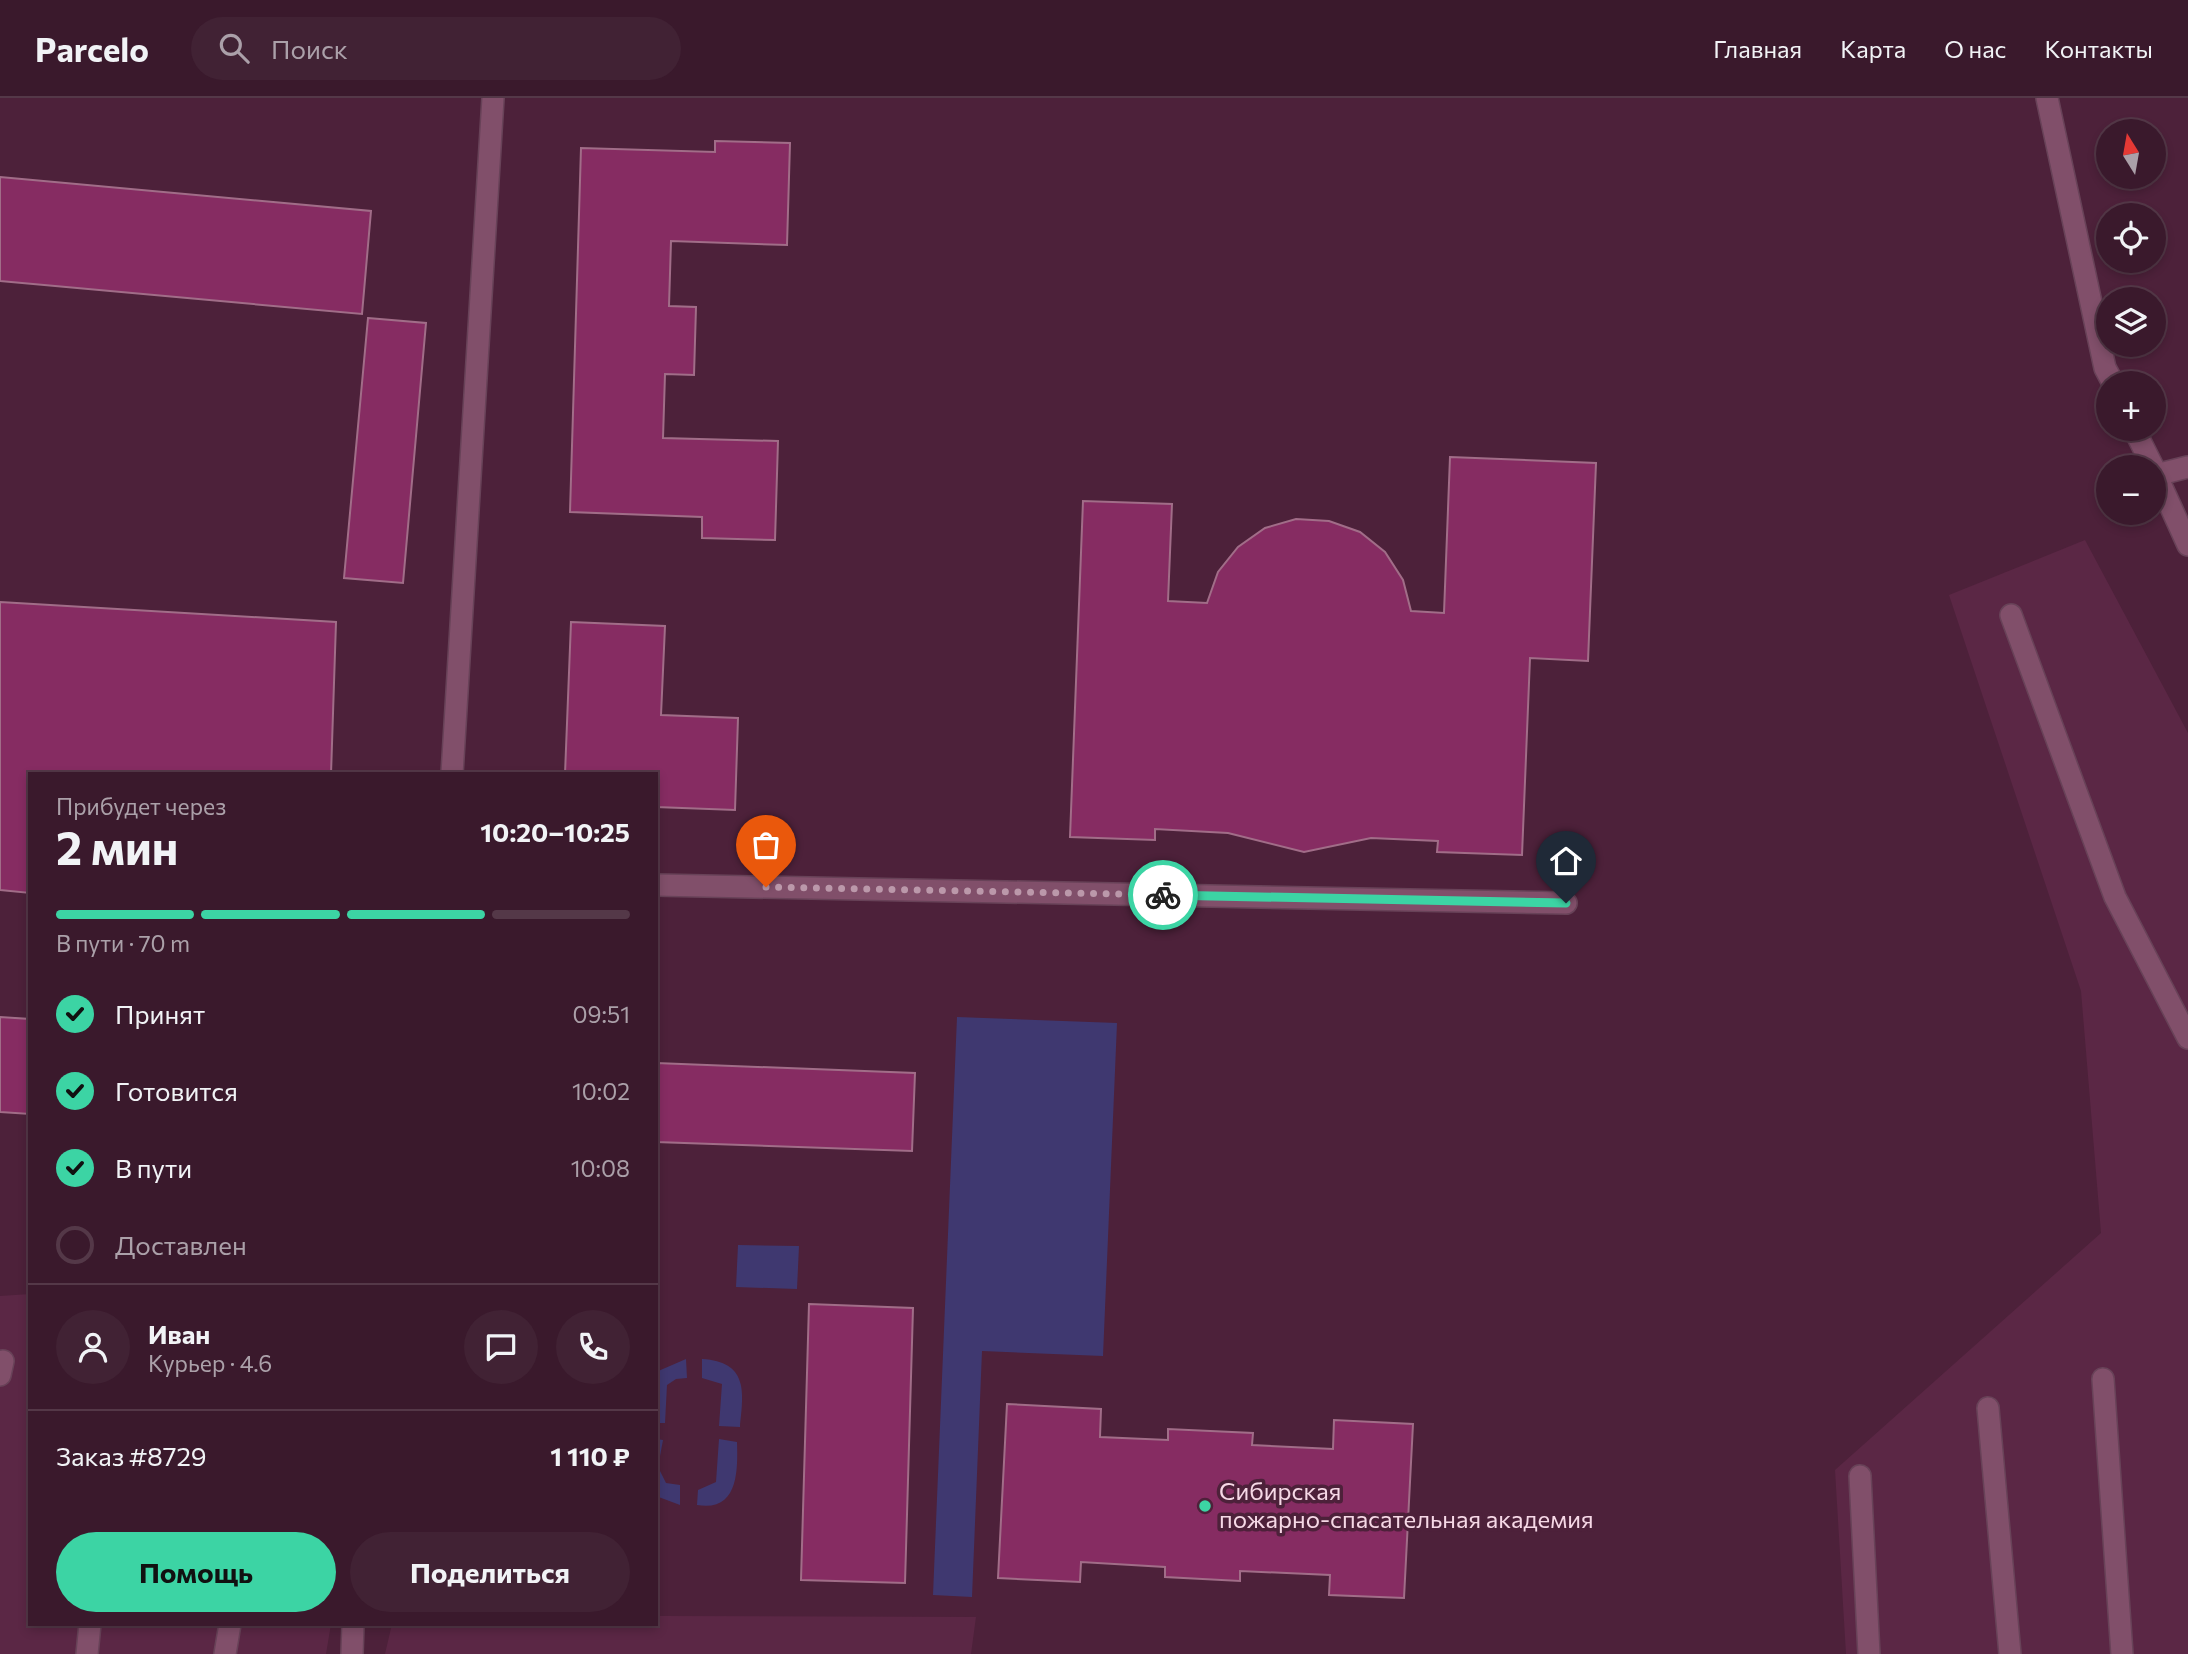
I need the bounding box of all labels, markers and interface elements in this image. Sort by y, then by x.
search box [191,17,681,80]
text: Parcelo [35,28,149,69]
icon: search [215,29,253,67]
text: Поиск [271,33,348,64]
text: Главная [1713,34,1802,63]
text: Карта [1840,34,1906,63]
text: О нас [1944,34,2006,63]
text: Контакты [2044,34,2153,63]
north arrow [2096,119,2166,189]
map controls [2096,119,2166,525]
button: locate [2096,203,2166,273]
button: layers [2096,287,2166,357]
button: + [2096,371,2166,441]
button: − [2096,455,2166,525]
text: Прибудет через [56,792,226,820]
pin [736,815,796,887]
text: 10:20–10:25 [480,816,630,847]
text: 2 мин [56,818,178,874]
icon: bag [747,826,785,864]
pin [1536,831,1596,903]
icon: home [1547,842,1585,880]
courier [1128,860,1198,930]
icon: bike [1144,876,1182,914]
text: В пути · 70 m [56,929,190,957]
icon: check [56,995,94,1033]
text: Принят [115,998,205,1029]
text: 09:51 [573,1000,630,1028]
icon: check [56,1072,94,1110]
text: Готовится [115,1075,238,1106]
text: 10:02 [572,1077,630,1105]
icon: check [56,1149,94,1187]
text: В пути [115,1152,192,1183]
text: 10:08 [571,1154,630,1182]
text: Доставлен [115,1229,247,1260]
button: person [56,1310,130,1384]
button: chat [464,1310,538,1384]
button: phone [556,1310,630,1384]
text: Иван [148,1318,210,1349]
text: Курьер · 4.6 [148,1349,272,1377]
text: Заказ #8729 [56,1440,207,1471]
text: 1 110 ₽ [550,1440,630,1471]
place label: Сибирская пожарно-спасательная академия [1219,1476,1594,1533]
marker: Сибирская пожарно-спасательная академия [1197,1498,1213,1514]
button: Помощь [56,1532,336,1612]
button: Поделиться [350,1532,630,1612]

